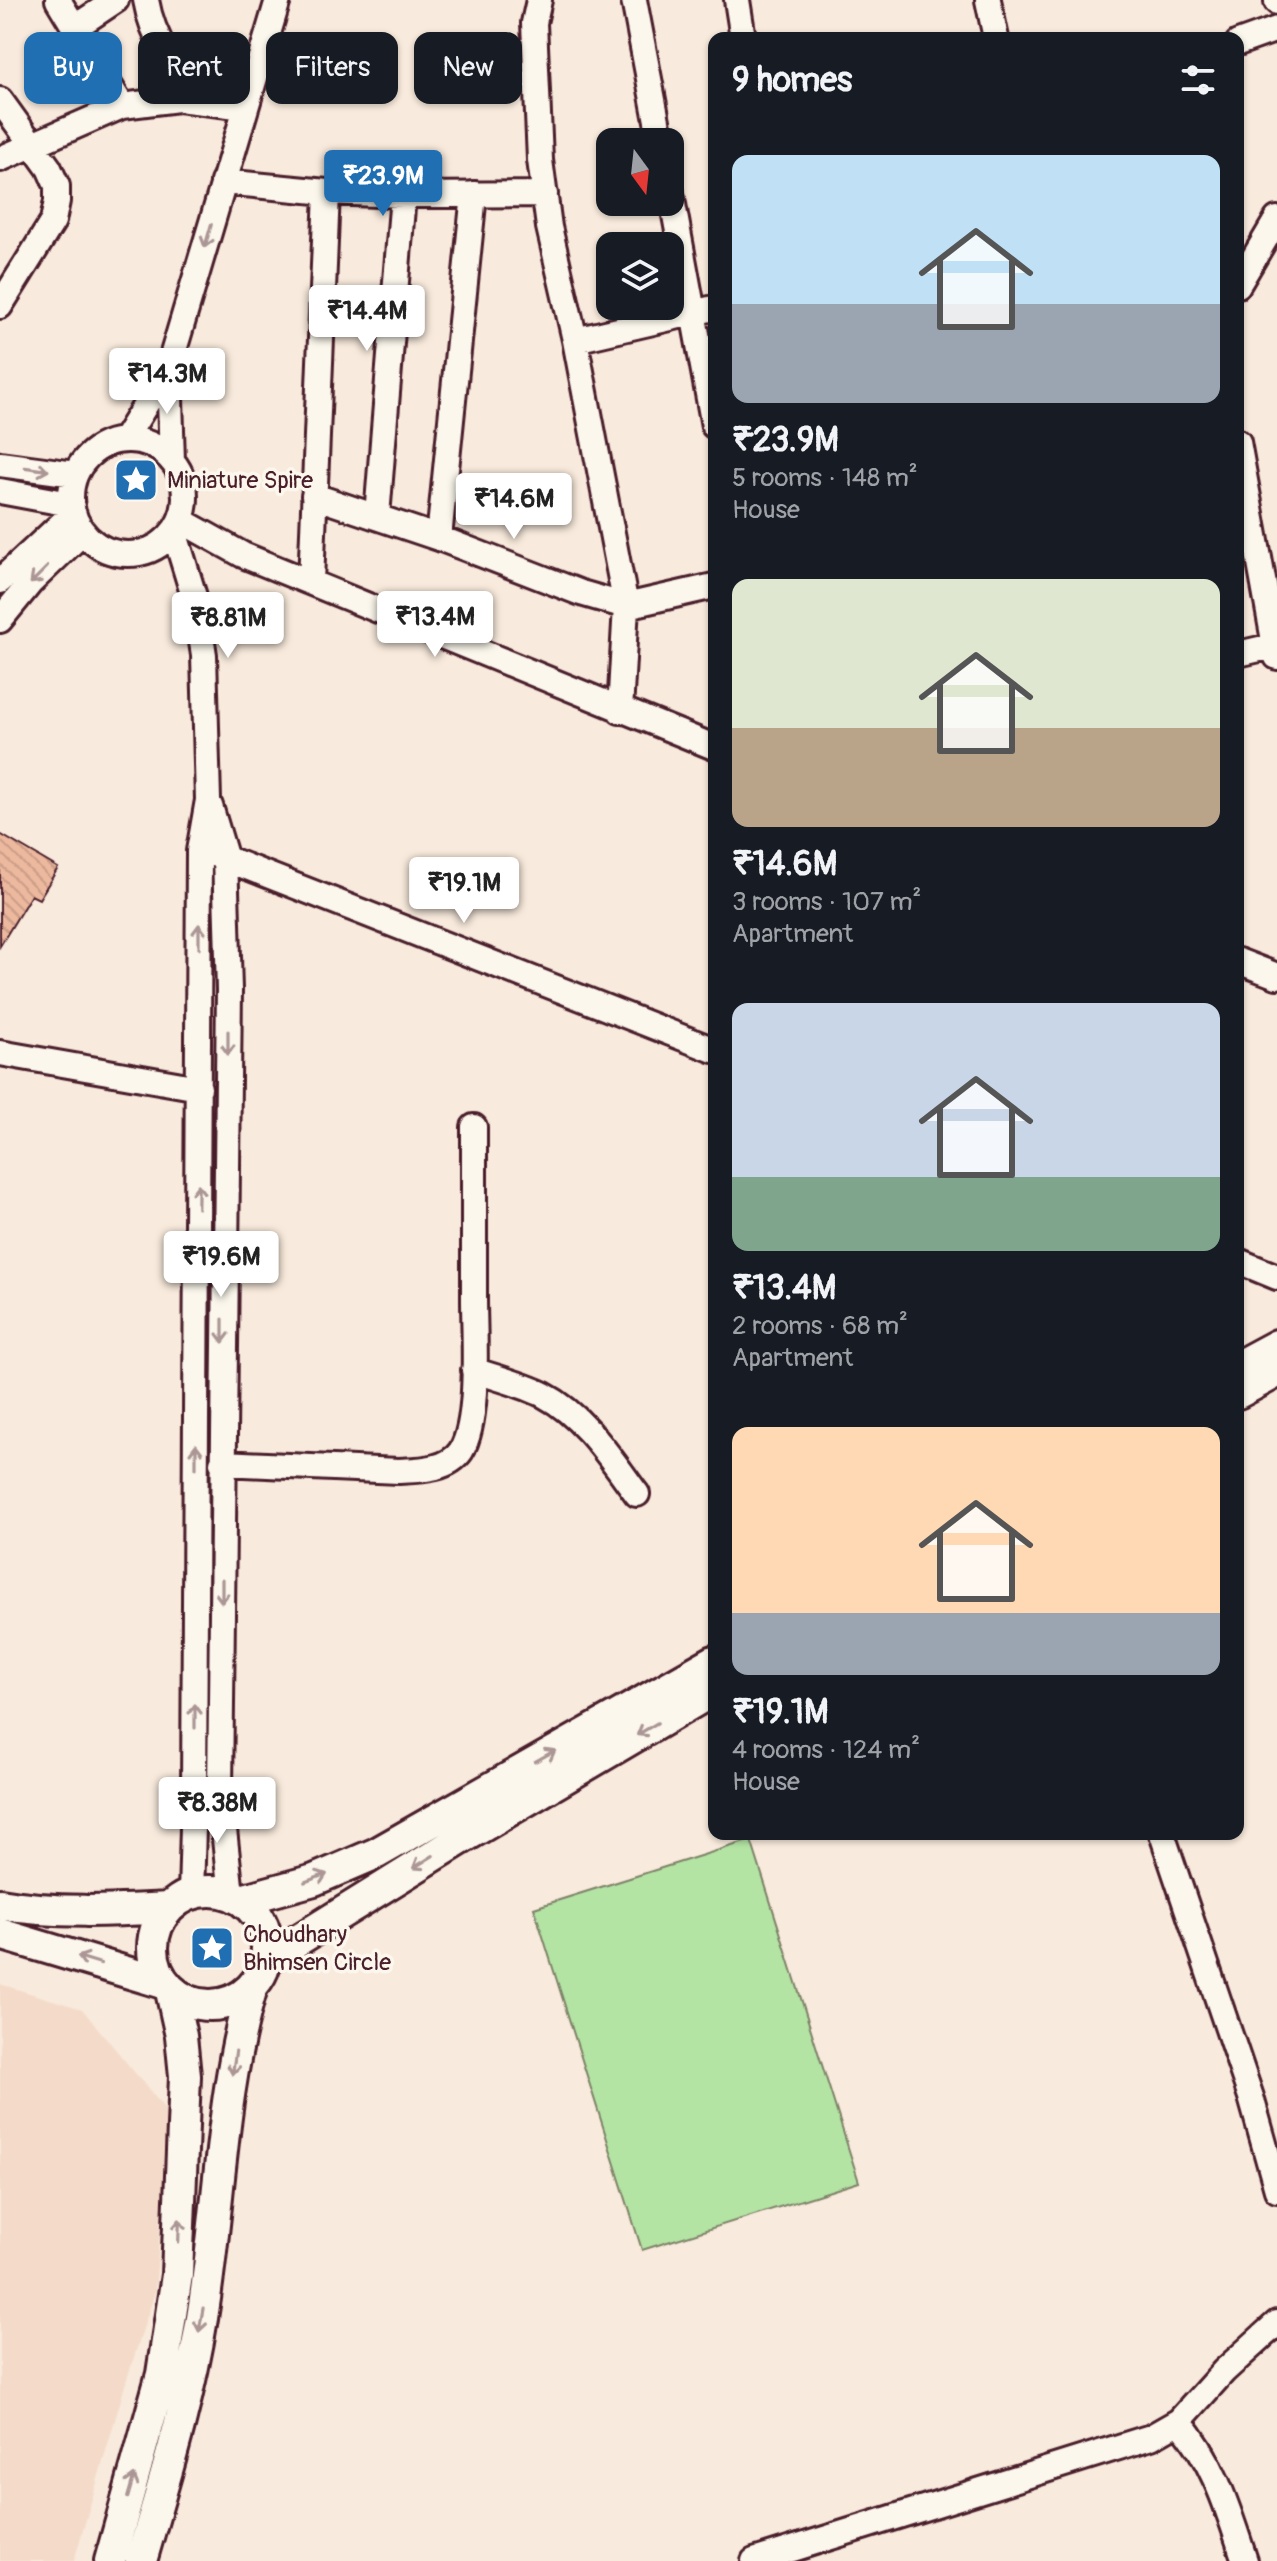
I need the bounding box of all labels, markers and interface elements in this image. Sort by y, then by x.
chip: Buy [24,32,122,104]
chip: Rent [138,32,250,104]
chip: Filters [266,32,398,104]
chip: New [414,32,522,104]
icon: filters [1176,58,1220,102]
text: 9 homes [732,59,852,102]
north arrow [596,128,684,216]
map controls [596,128,684,320]
pin: ₹23.9M [318,150,448,218]
text: ₹23.9M [342,160,424,192]
icon: home [904,207,1048,351]
one-way arrow [199,222,214,248]
button: layers [596,232,684,320]
pin: ₹14.4M [302,285,432,353]
text: ₹14.4M [327,295,407,327]
pin: ₹14.3M [102,348,232,416]
text: ₹14.3M [127,358,207,390]
text: ₹23.9M [732,419,839,462]
place icon: Miniature Spire [112,456,160,504]
one-way arrow [24,462,50,477]
text: 5 rooms · 148 m² [732,462,918,494]
place label: Miniature Spire [167,466,313,495]
pin: ₹14.6M [449,473,579,541]
text: ₹14.6M [474,483,554,515]
text: House [732,494,800,526]
one-way arrow [30,565,49,584]
pin: ₹13.4M [370,591,500,659]
pin: ₹8.81M [163,592,293,660]
text: ₹13.4M [395,601,475,633]
text: ₹8.81M [190,602,266,634]
icon: home [904,631,1048,775]
text: ₹14.6M [732,843,837,886]
pin: ₹19.1M [399,857,529,925]
text: ₹19.1M [427,867,501,899]
text: 3 rooms · 107 m² [732,886,921,918]
text: Apartment [732,918,853,950]
one-way arrow [191,923,207,950]
one-way arrow [220,1029,236,1056]
icon: home [904,1055,1048,1199]
one-way arrow [190,1183,206,1210]
pin: ₹19.6M [156,1231,286,1299]
text: ₹19.6M [182,1241,260,1273]
text: ₹13.4M [732,1267,836,1310]
text: 2 rooms · 68 m² [732,1310,908,1342]
one-way arrow [215,1317,231,1344]
text: Apartment [732,1342,853,1374]
one-way arrow [188,1443,203,1470]
icon: home [904,1479,1048,1623]
one-way arrow [214,1577,230,1604]
text: ₹19.1M [732,1691,828,1734]
one-way arrow [187,1703,202,1730]
one-way arrow [636,1721,659,1737]
text: 4 rooms · 124 m² [732,1734,920,1766]
one-way arrow [533,1748,556,1764]
text: House [732,1766,800,1798]
pin: ₹8.38M [152,1777,282,1845]
text: ₹8.38M [177,1787,257,1819]
one-way arrow [412,1854,435,1870]
one-way arrow [303,1870,328,1884]
place label: Choudhary Bhimsen Circle [243,1920,391,1977]
place icon: Choudhary Bhimsen Circle [188,1924,236,1972]
one-way arrow [77,1952,102,1966]
one-way arrow [226,2049,241,2075]
one-way arrow [172,2218,187,2245]
one-way arrow [193,2307,208,2333]
one-way arrow [124,2473,139,2499]

